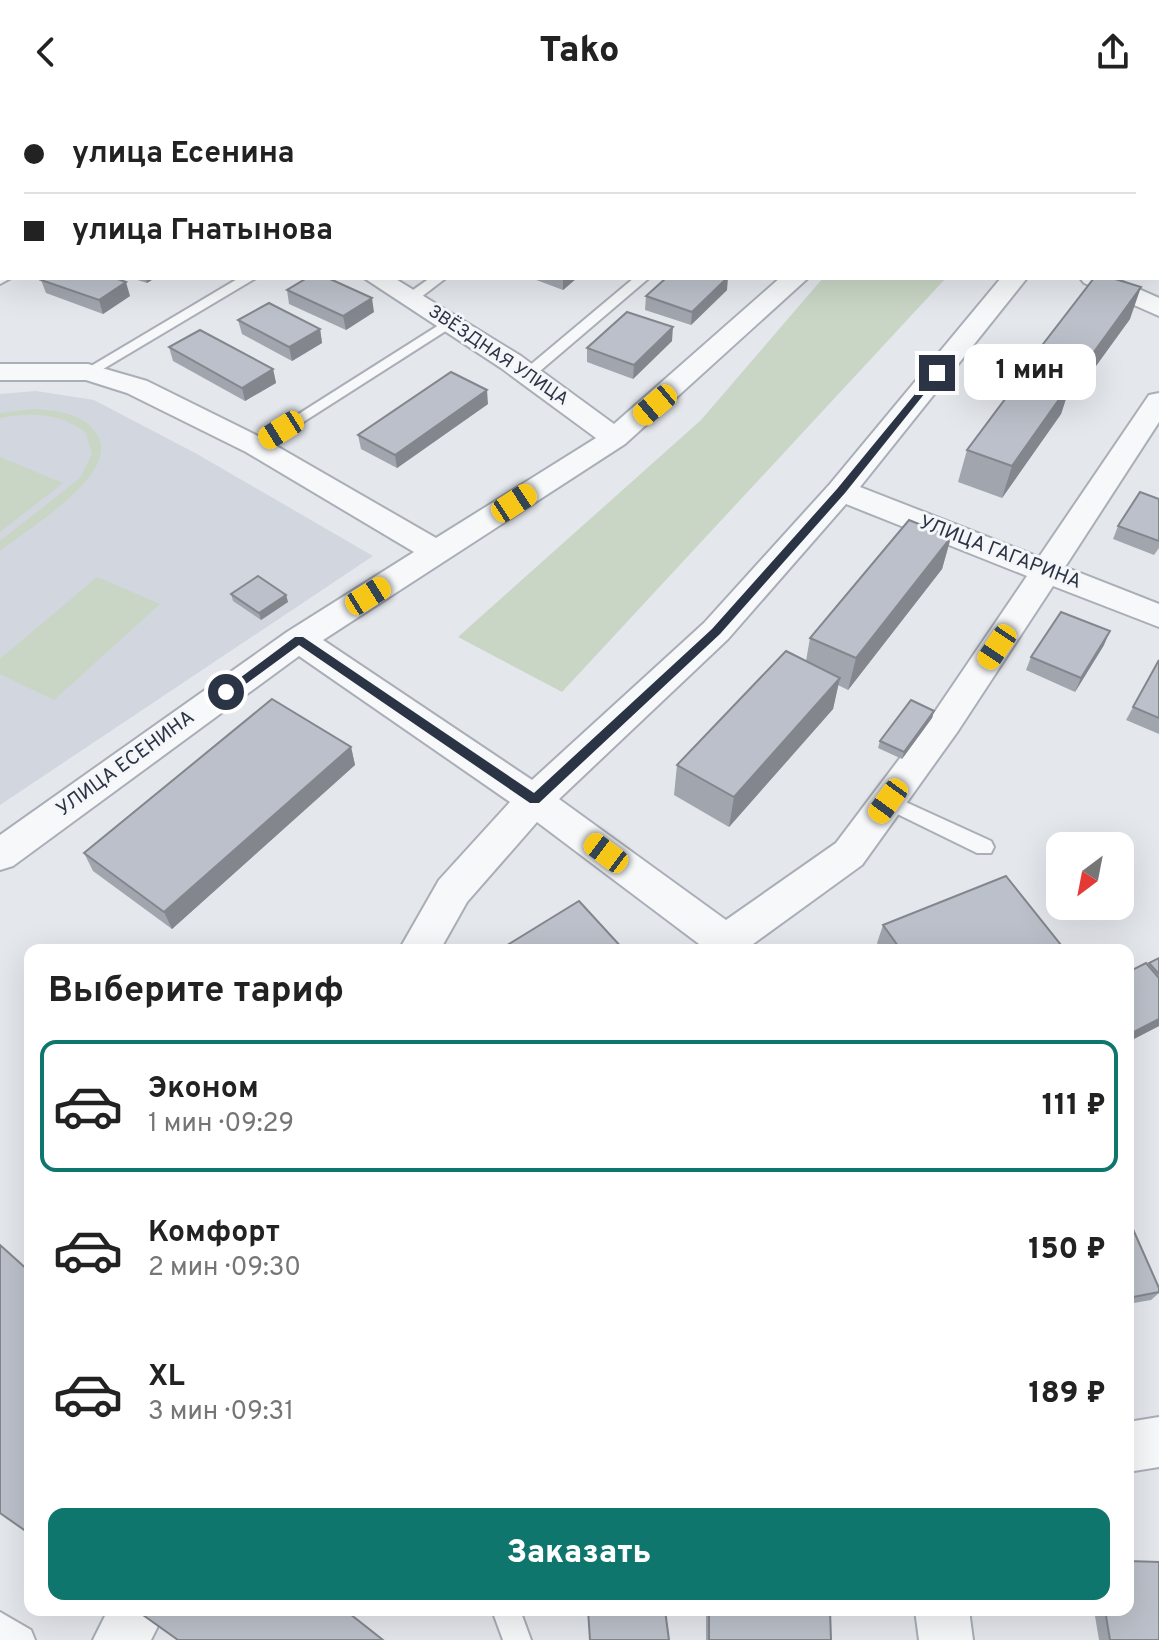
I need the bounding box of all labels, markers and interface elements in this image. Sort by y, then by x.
text: Tako [539,29,620,75]
icon: back [24,30,68,74]
icon: share [1091,30,1135,74]
text: улица Есенина [72,136,295,173]
text: улица Гнатынова [72,213,333,250]
street label: ЗВЁЗДНАЯ УЛИЦА [423,299,574,412]
callout: 1 мин [965,345,1097,401]
route end [919,355,955,391]
text: 1 мин [996,355,1064,388]
car [629,380,681,430]
car [254,407,308,453]
car [487,480,541,526]
street label: УЛИЦА ГАГАРИНА [915,510,1085,596]
car [341,573,395,619]
car [974,620,1020,674]
route start [208,674,244,710]
street label: УЛИЦА ЕСЕНИНА [52,705,200,823]
car [864,775,912,827]
car [580,829,632,877]
north arrow [1046,832,1134,920]
map controls [1046,832,1134,920]
text: Выберите тариф [48,969,344,1015]
icon: car [52,1070,124,1142]
text: Эконом [148,1071,259,1108]
text: 111 ₽ [1042,1088,1106,1125]
text: 1 мин · 09:29 [148,1108,294,1141]
icon: car [52,1214,124,1286]
text: Комфорт [148,1215,280,1252]
text: 150 ₽ [1028,1232,1106,1269]
text: 2 мин · 09:30 [148,1252,301,1285]
icon: car [52,1358,124,1430]
text: XL [148,1359,185,1396]
text: 189 ₽ [1028,1376,1106,1413]
text: 3 мин · 09:31 [148,1396,294,1429]
button: Заказать [48,1508,1110,1600]

